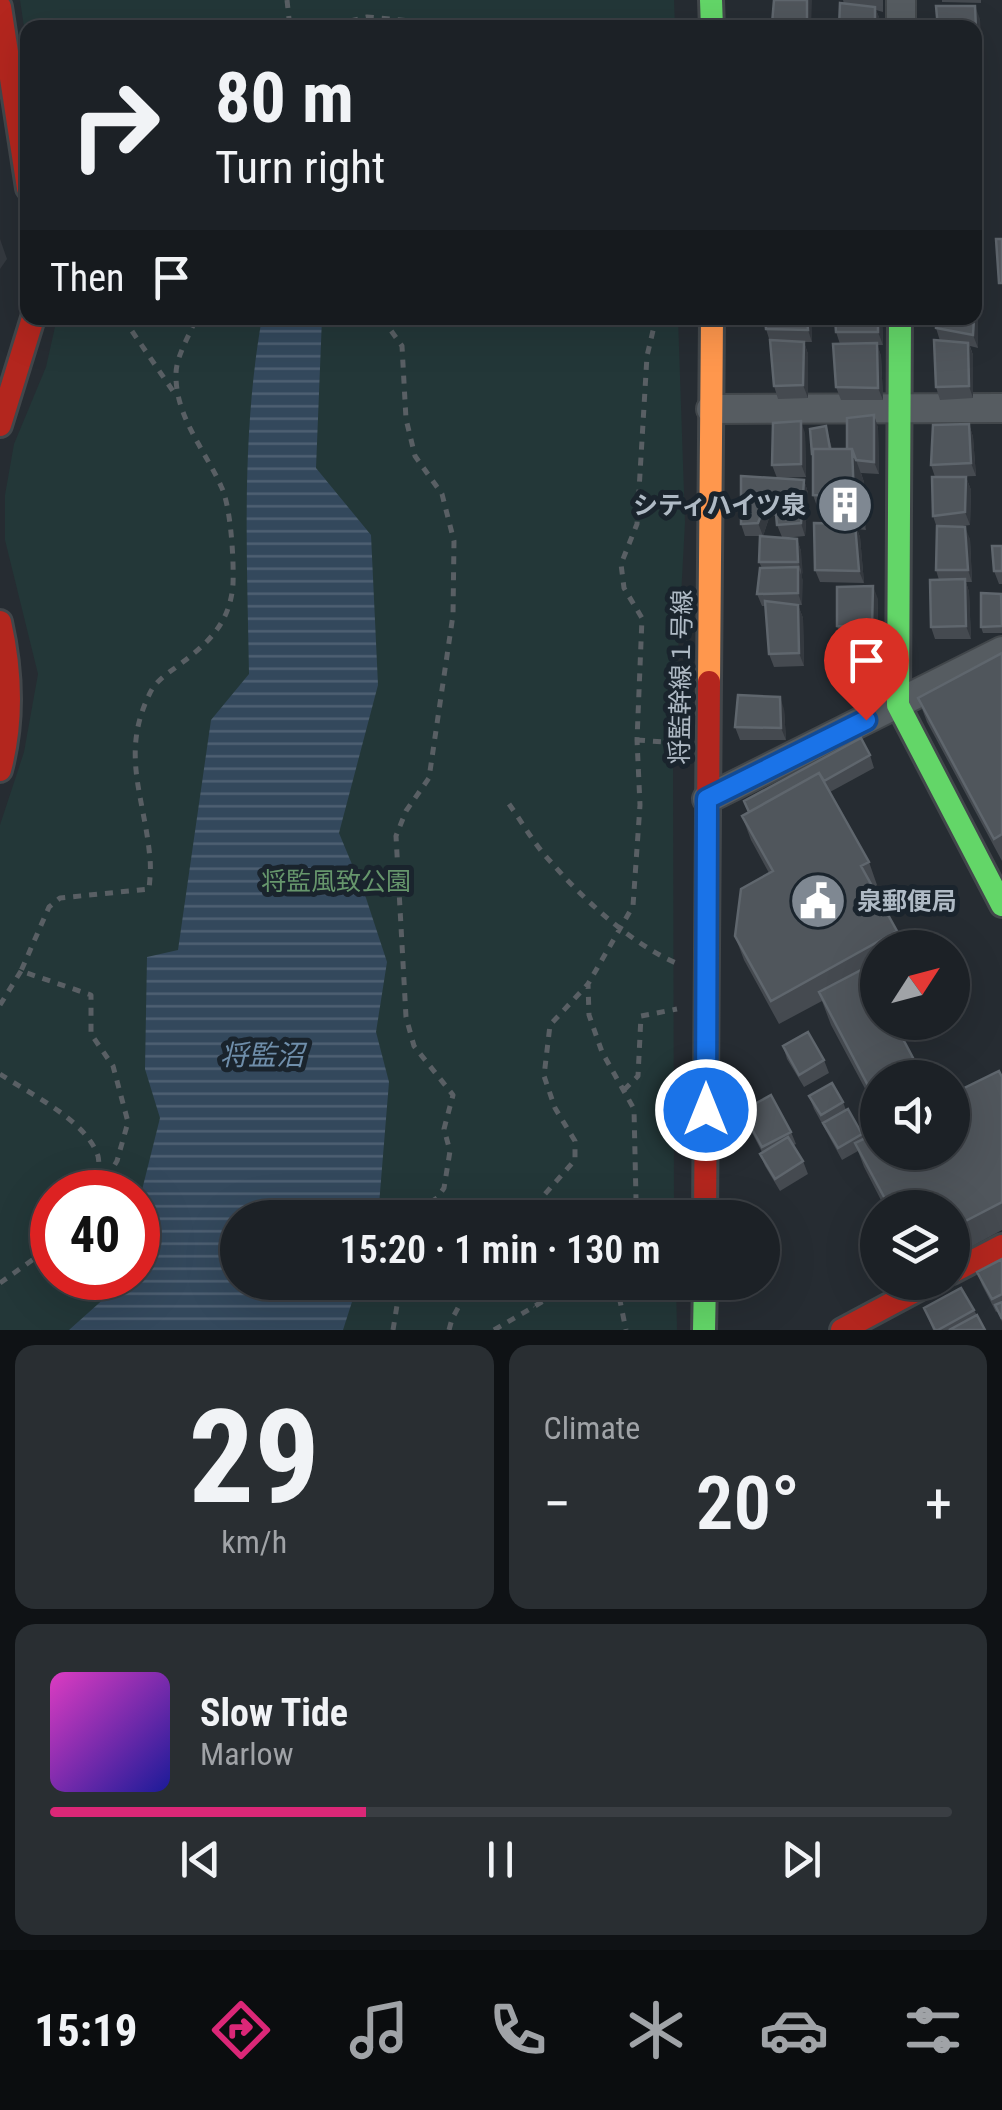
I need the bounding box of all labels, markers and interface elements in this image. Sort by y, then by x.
text: 80 m [215,57,354,139]
icon: right [50,60,180,190]
text: Turn right [215,141,385,194]
icon: arrive [144,250,199,305]
text: Then [50,256,124,300]
building icon: シティハイツ泉 [815,475,875,535]
place label: シティハイツ泉 [633,491,806,520]
street label: 将監幹線１号線 [665,589,697,765]
pin [824,618,909,721]
icon: arrive [839,633,894,688]
park label: 将監風致公園 [261,867,411,896]
public building icon: 泉郵便局 [788,871,848,931]
place label: 泉郵便局 [857,887,957,916]
north arrow [860,930,970,1040]
map controls [860,930,970,1300]
water label: 将監沼 [220,1039,308,1072]
position arrow [654,1058,758,1162]
button: sound [860,1060,970,1170]
speed limit sign: 40 [30,1170,160,1300]
button: layers [860,1190,970,1300]
text: 15:20 · 1 min · 130 m [340,1228,660,1272]
text: 29 [189,1381,320,1534]
text: Climate [544,1409,640,1447]
text: 20° [696,1459,800,1547]
text: − [544,1472,571,1536]
text: + [925,1472,952,1536]
text: km/h [221,1523,287,1561]
text: Slow Tide [200,1691,348,1735]
text: Marlow [200,1735,293,1773]
icon: previous [173,1832,228,1887]
icon: pause [473,1832,528,1887]
icon: next [774,1832,829,1887]
icon: directions [206,1995,276,2065]
icon: music [344,1995,414,2065]
icon: phone [483,1995,553,2065]
icon: climate [621,1995,691,2065]
icon: car [759,1995,829,2065]
icon: filters [898,1995,968,2065]
text: 15:19 [34,2004,137,2057]

